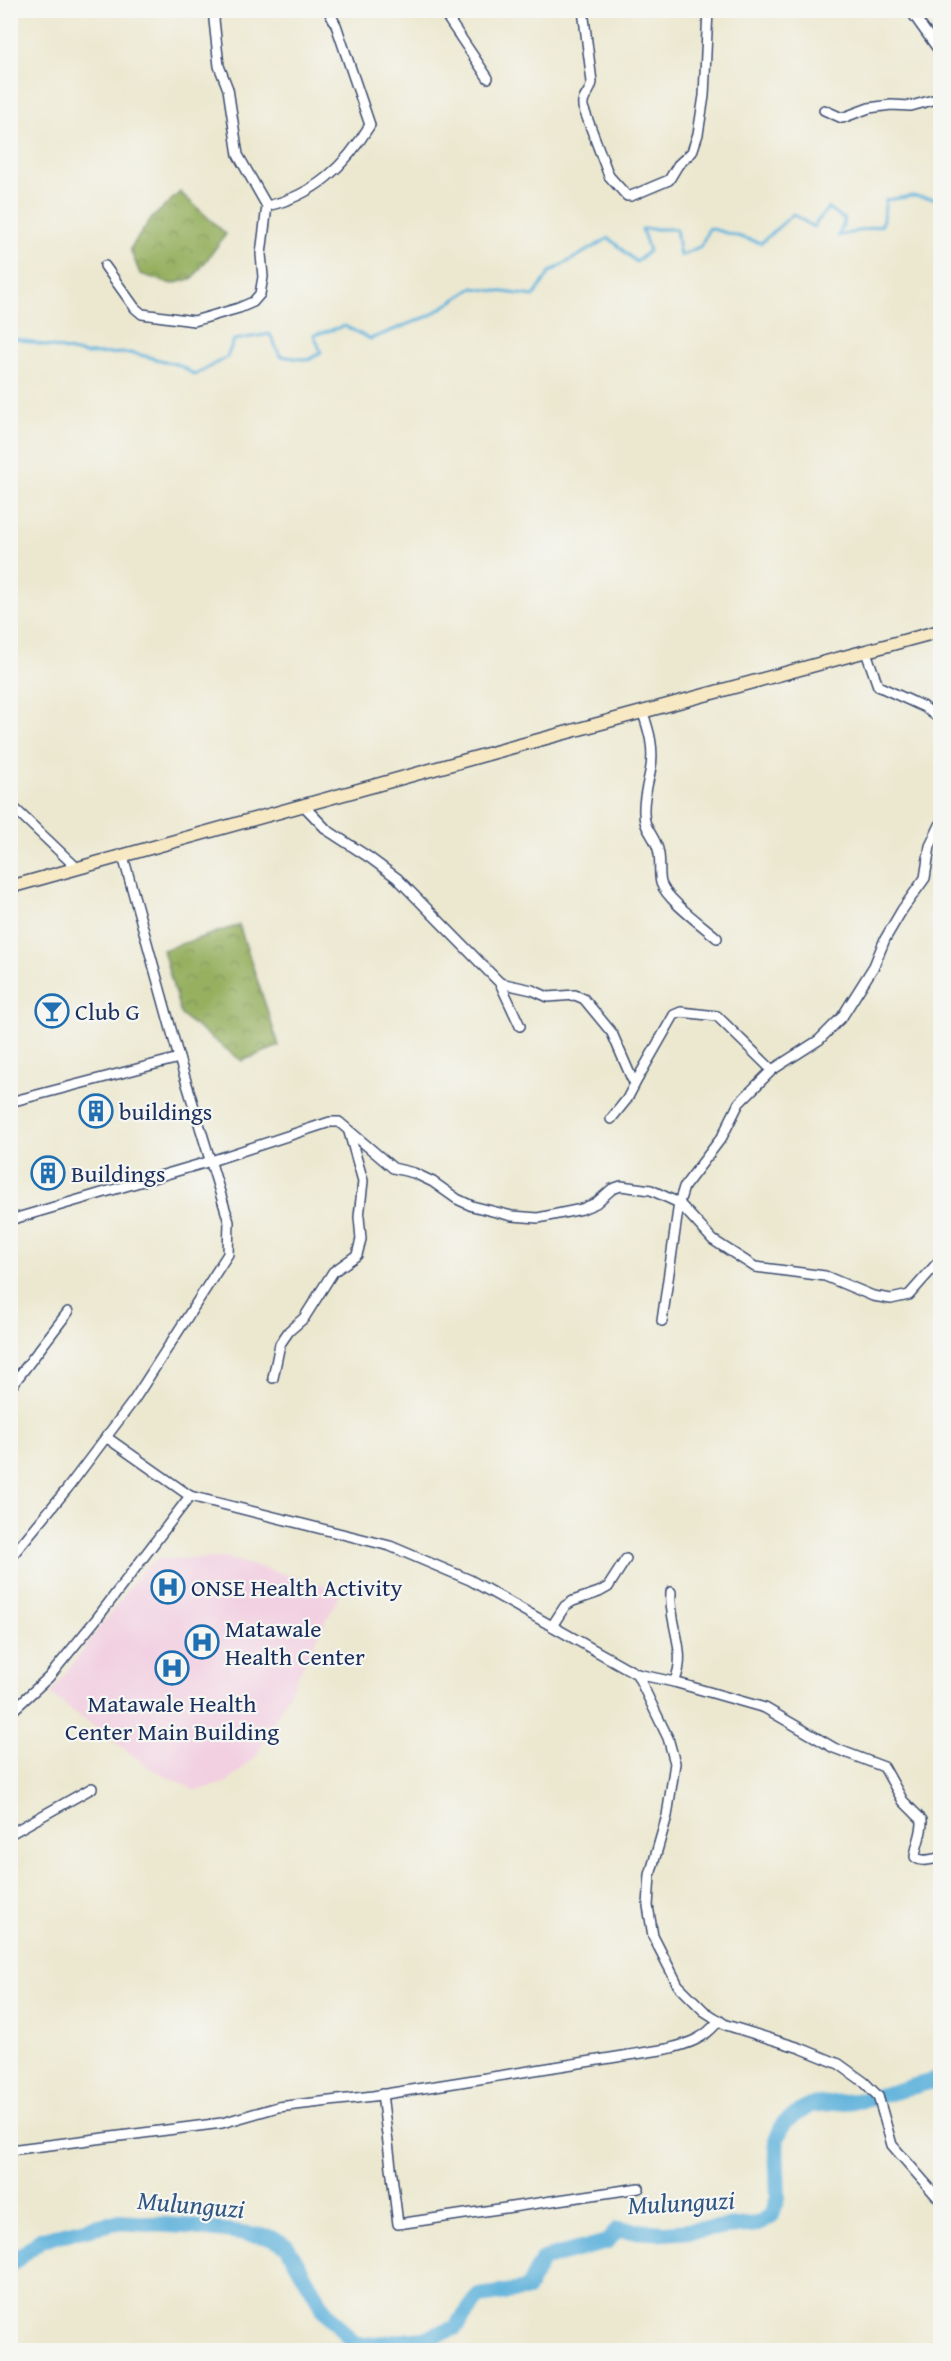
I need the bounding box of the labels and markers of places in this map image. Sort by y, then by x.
bar icon: Club G [34,993,70,1029]
place label: Club G [75,994,140,1029]
building icon: buildings [78,1093,114,1129]
place label: buildings [119,1094,212,1129]
building icon: Buildings [30,1155,66,1191]
place label: Buildings [71,1156,166,1191]
hospital icon: ONSE Health Activity [150,1569,186,1605]
place label: ONSE Health Activity [191,1570,402,1605]
place label: Matawale Health Center [225,1611,365,1674]
hospital icon: Matawale Health Center [184,1624,220,1660]
hospital icon: Matawale Health Center Main Building [154,1650,190,1686]
place label: Matawale Health Center Main Building [65,1686,279,1749]

